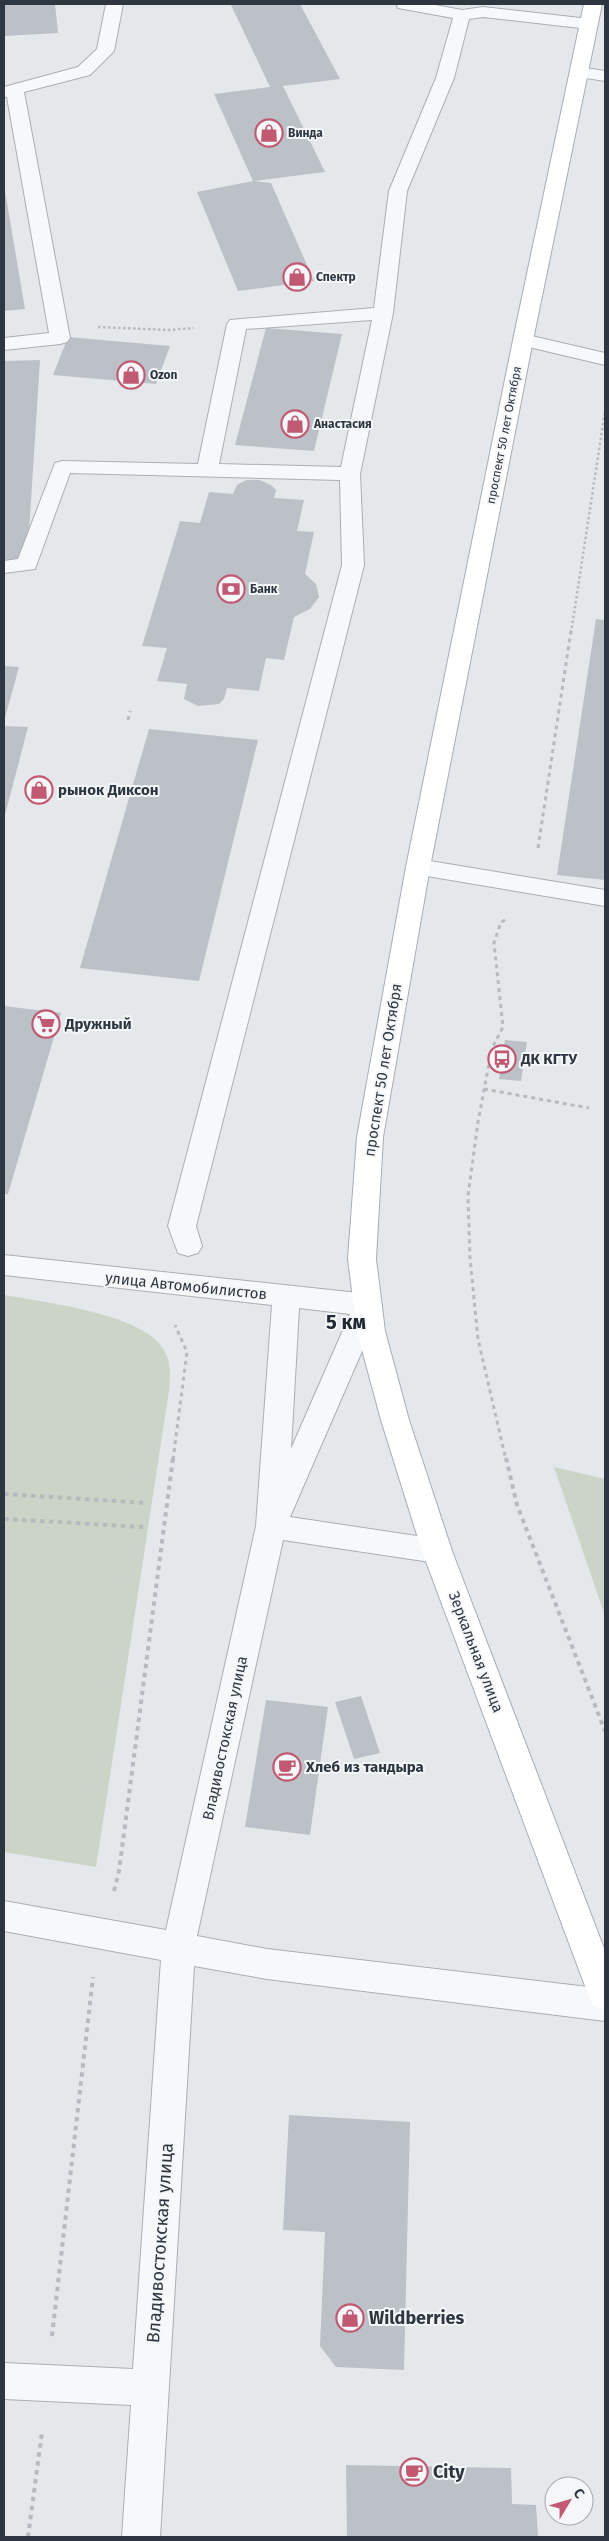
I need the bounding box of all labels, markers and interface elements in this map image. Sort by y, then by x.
shop icon: Винда [254,118,284,148]
place label: Винда [288,126,323,140]
shop icon: Спектр [282,262,312,292]
place label: Спектр [316,270,356,284]
shop icon: Ozon [116,360,146,390]
street label: проспект 50 лет Октября [484,365,524,505]
place label: Ozon [150,368,178,382]
shop icon: Анастасия [280,409,310,439]
place label: Анастасия [313,417,372,431]
bank icon: Банк [216,574,246,604]
place label: Банк [250,582,278,596]
shop icon: рынок Диксон [24,775,54,805]
place label: рынок Диксон [58,781,158,799]
street label: проспект 50 лет Октября [360,982,406,1158]
supermarket icon: Дружный [31,1009,61,1039]
place label: Дружный [64,1015,132,1033]
bus stop icon: ДК КГТУ [487,1044,517,1074]
place label: ДК КГТУ [520,1050,577,1068]
street label: улица Автомобилистов [104,1269,268,1303]
district label: 5 км [326,1310,366,1334]
street label: Зеркальная улица [445,1589,507,1715]
street label: Владивостокская улица [199,1654,251,1822]
cafe icon: Хлеб из тандыра [272,1752,302,1782]
place label: Хлеб из тандыра [305,1758,424,1776]
street label: Владивостокская улица [142,2142,178,2344]
shop icon: Wildberries [335,2303,365,2333]
place label: Wildberries [369,2307,465,2329]
cafe icon: City [399,2457,429,2487]
place label: City [433,2461,465,2483]
north arrow [544,2476,594,2526]
text: С [570,2485,588,2502]

